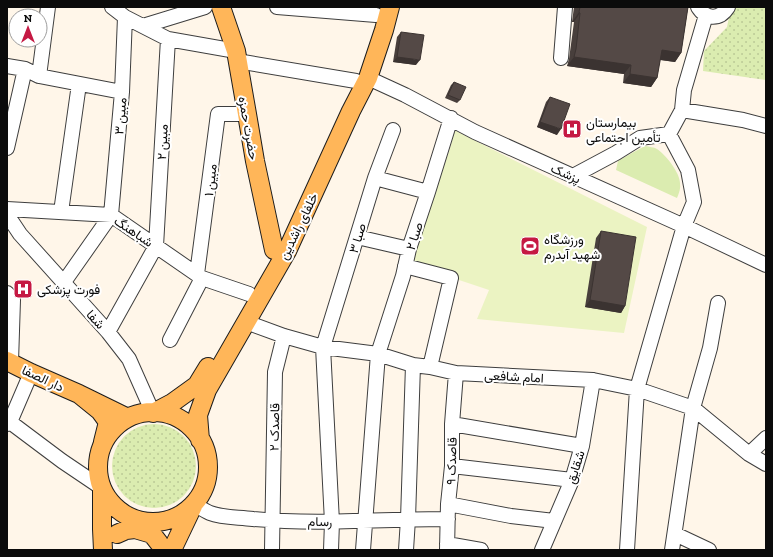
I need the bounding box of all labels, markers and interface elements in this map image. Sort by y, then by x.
north arrow [8,8,48,48]
text: N [24,12,33,25]
street label: حضرت حمزه [235,95,262,162]
street label: مبین ۳ [111,97,131,135]
place label: بیمارستان تأمین اجتماعی [586,115,661,146]
hospital icon: بیمارستان تأمین اجتماعی [561,118,583,140]
street label: مبین ۲ [154,124,172,160]
street label: پزشک [548,160,583,188]
street label: مبین ۱ [201,163,221,197]
street label: خلفای راشدین [276,190,322,263]
street label: شباهنگ [111,213,156,250]
street label: صبا ۲ [403,220,426,252]
street label: صبا ۳ [346,221,369,255]
place label: ورزشگاه شهید آبدرم [544,232,600,263]
sports icon: ورزشگاه شهید آبدرم [519,235,541,257]
hospital icon: فورت پزشکی [12,278,34,300]
place label: فورت پزشکی [37,282,100,299]
street label: شفا [83,307,108,332]
street label: دار الصفا [19,362,66,396]
street label: امام شافعی [484,367,544,387]
street label: قاصدک ۲ [267,403,282,451]
street label: قاصدک ۹ [443,437,460,485]
street label: شقایق [563,449,589,486]
street label: رسام [307,514,333,530]

